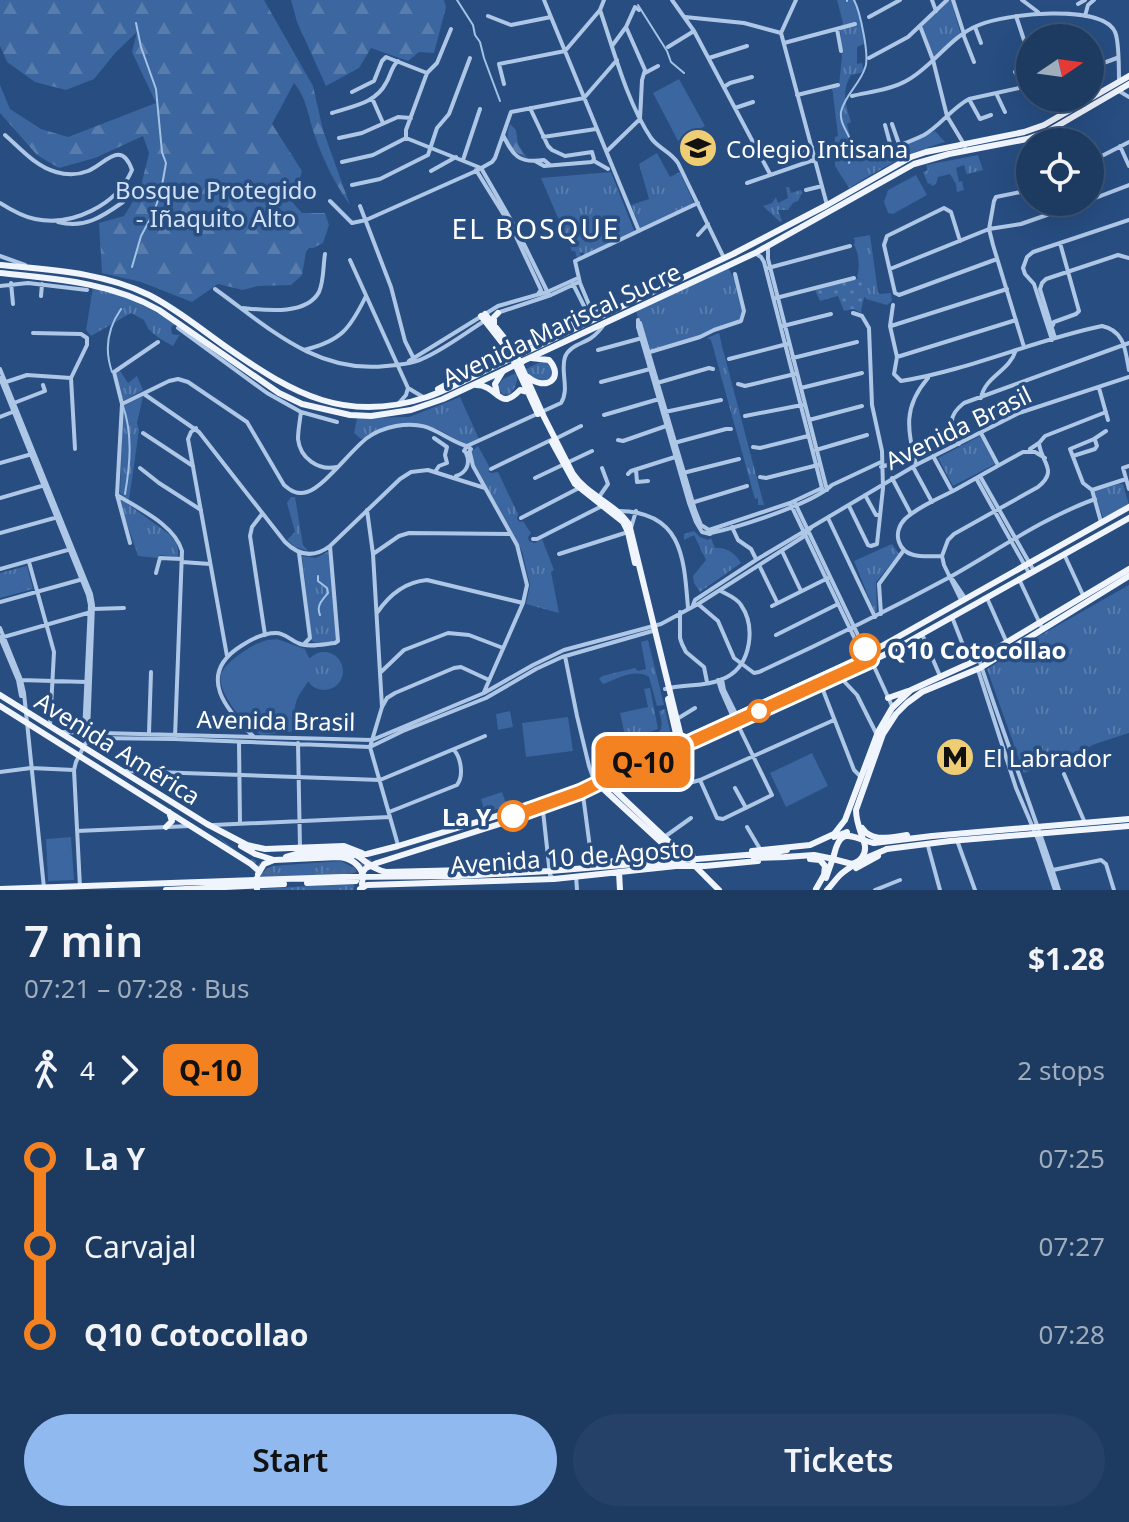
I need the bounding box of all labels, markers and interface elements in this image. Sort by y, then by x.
north arrow [1016,24,1104,112]
map controls [1016,24,1104,216]
school or university icon: Colegio Intisana [677,127,719,169]
button: locate [1016,128,1104,216]
place label: Colegio Intisana [726,132,908,165]
park label: Bosque Protegido - Iñaquito Alto [115,173,317,234]
district label: EL BOSQUE [452,209,620,247]
street label: Avenida Mariscal Sucre [437,254,685,394]
street label: Avenida Brasil [879,377,1037,477]
place label: Q10 Cotocollao [887,633,1067,666]
marker: Q10 Cotocollao [850,634,880,664]
street label: Avenida América [29,684,207,812]
unlabelled marker [748,700,770,722]
street label: Avenida Brasil [196,702,356,738]
line badge: Q-10 [587,736,699,788]
metro station icon: El Labrador [934,736,976,778]
place label: El Labrador [983,741,1112,774]
text: Q-10 [611,743,675,781]
place label: La Y [442,800,492,833]
marker: La Y [498,801,528,831]
street label: Avenida 10 de Agosto [449,831,695,881]
text: 7 min [24,910,143,970]
text: $1.28 [1028,938,1105,979]
text: 07:21 – 07:28 · Bus [24,970,249,1006]
icon: walk [24,1048,68,1092]
icon: forward [107,1048,151,1092]
text: Q-10 [179,1051,242,1089]
text: 4 [80,1052,95,1088]
text: 2 stops [1017,1052,1105,1088]
text: La Y [84,1138,145,1179]
text: 07:25 [1039,1140,1105,1176]
text: Carvajal [84,1226,197,1267]
text: 07:27 [1039,1228,1105,1264]
text: Q10 Cotocollao [84,1314,308,1355]
text: 07:28 [1039,1316,1105,1352]
button: Start [24,1414,557,1506]
button: Tickets [573,1414,1105,1506]

